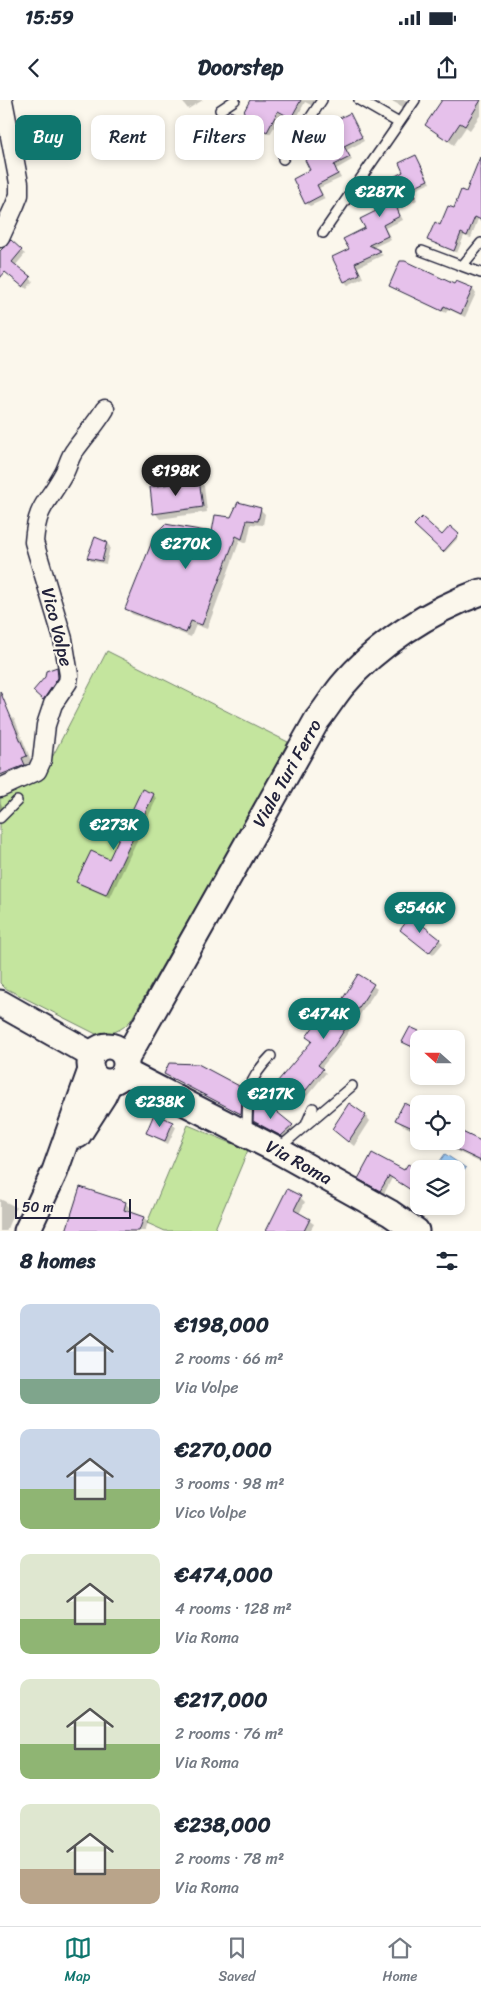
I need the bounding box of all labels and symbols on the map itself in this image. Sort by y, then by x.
pin: €287K [345,176,415,218]
pin: €198K [141,454,211,497]
pin: €270K [151,528,221,570]
street label: Vico Volpe [32,584,82,670]
street label: Viale Turi Ferro [244,713,330,834]
pin: €273K [79,808,149,851]
pin: €546K [385,892,455,934]
pin: €474K [289,998,359,1040]
north arrow [410,1030,465,1085]
pin: €217K [236,1078,306,1120]
pin: €238K [125,1086,195,1128]
street label: Via Roma [260,1131,338,1194]
scale bar [15,1196,131,1219]

